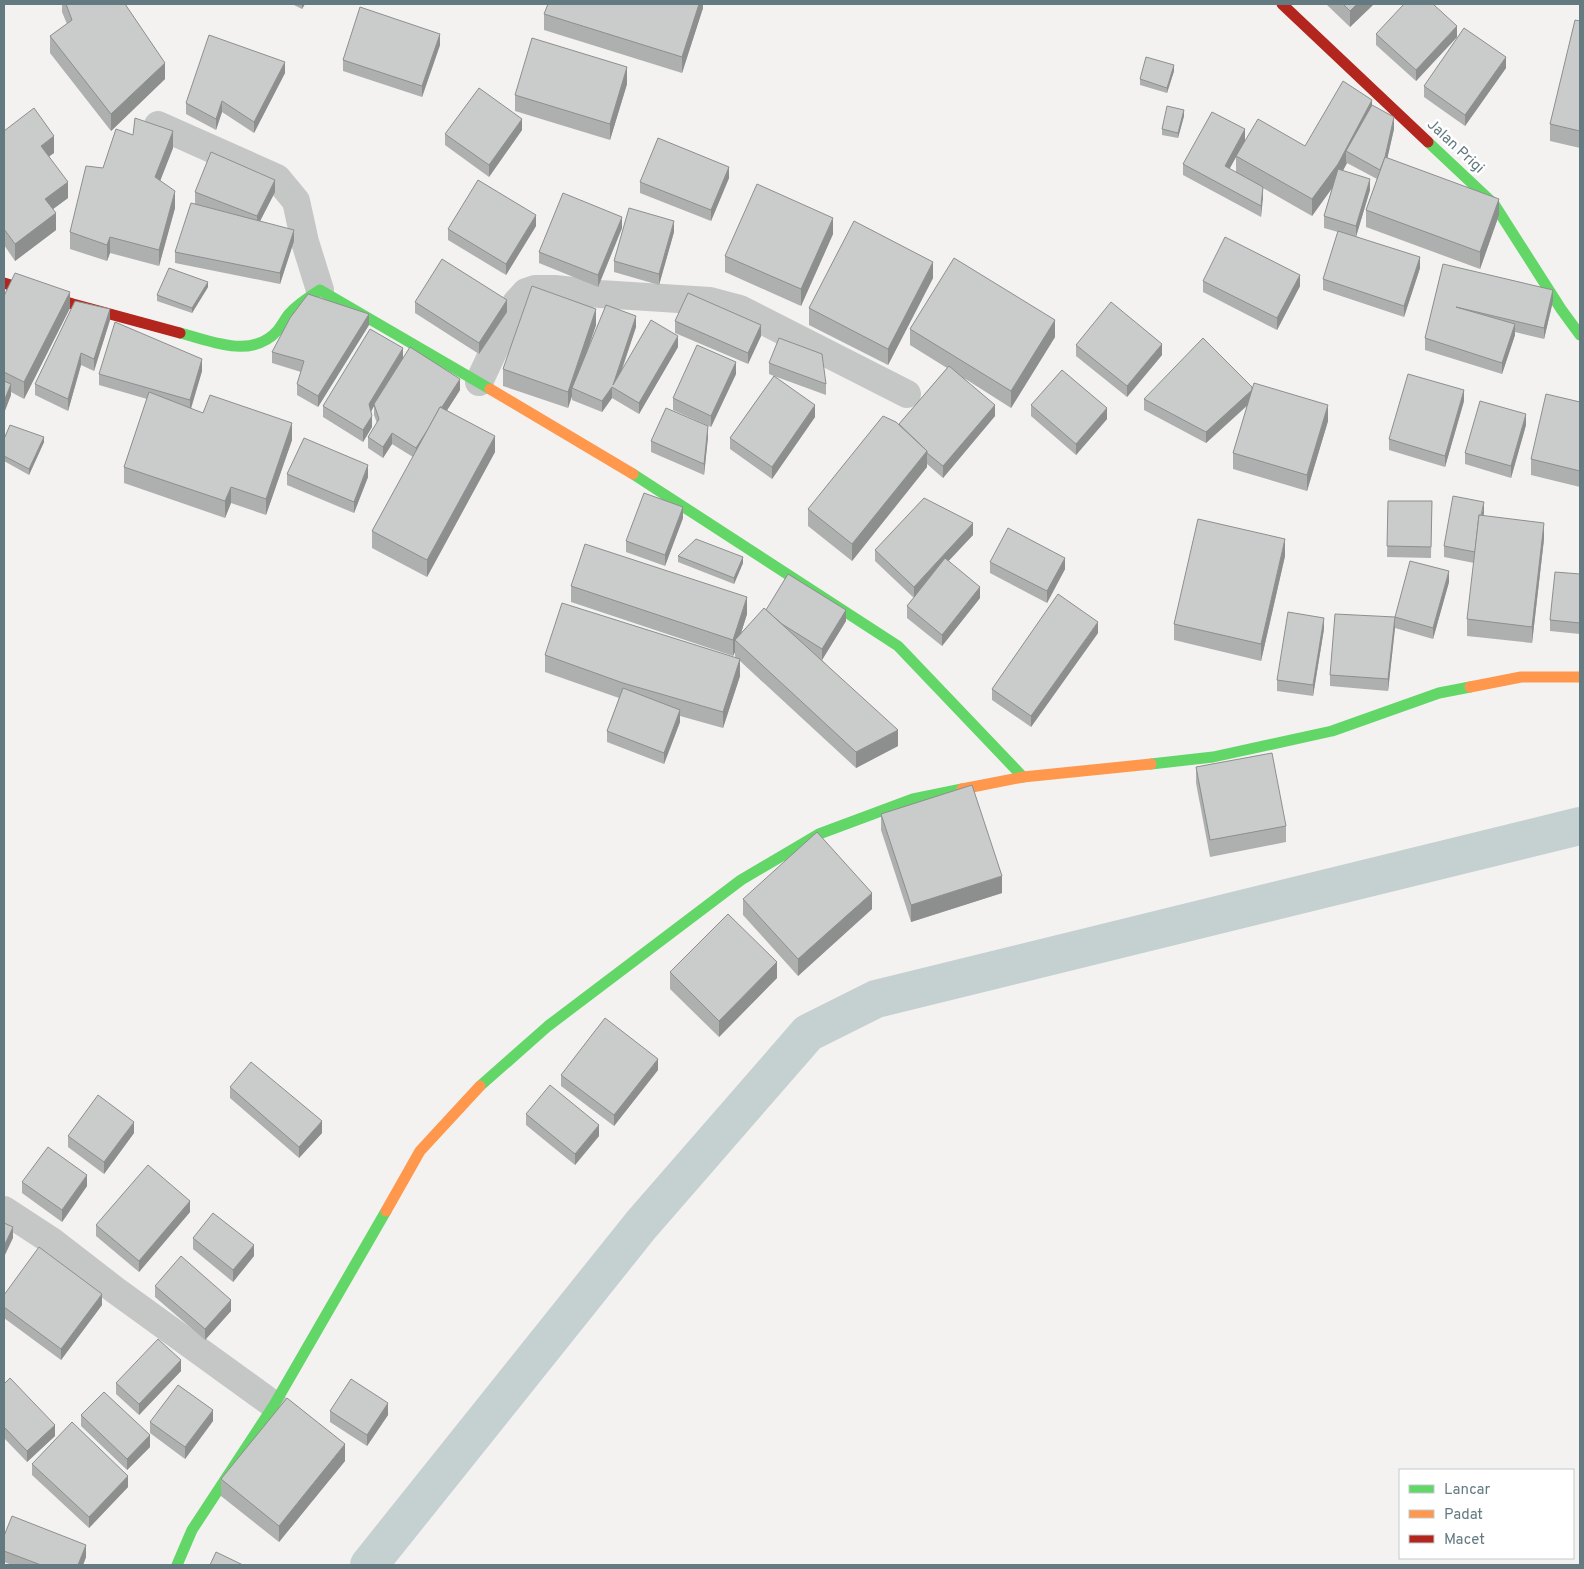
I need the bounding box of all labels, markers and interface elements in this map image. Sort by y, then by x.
street label: Jalan Prigi [1422,116,1488,178]
legend [1399,1469,1574,1559]
text: Lancar [1444,1481,1491,1500]
text: Padat [1444,1506,1483,1525]
text: Macet [1444,1531,1485,1550]

